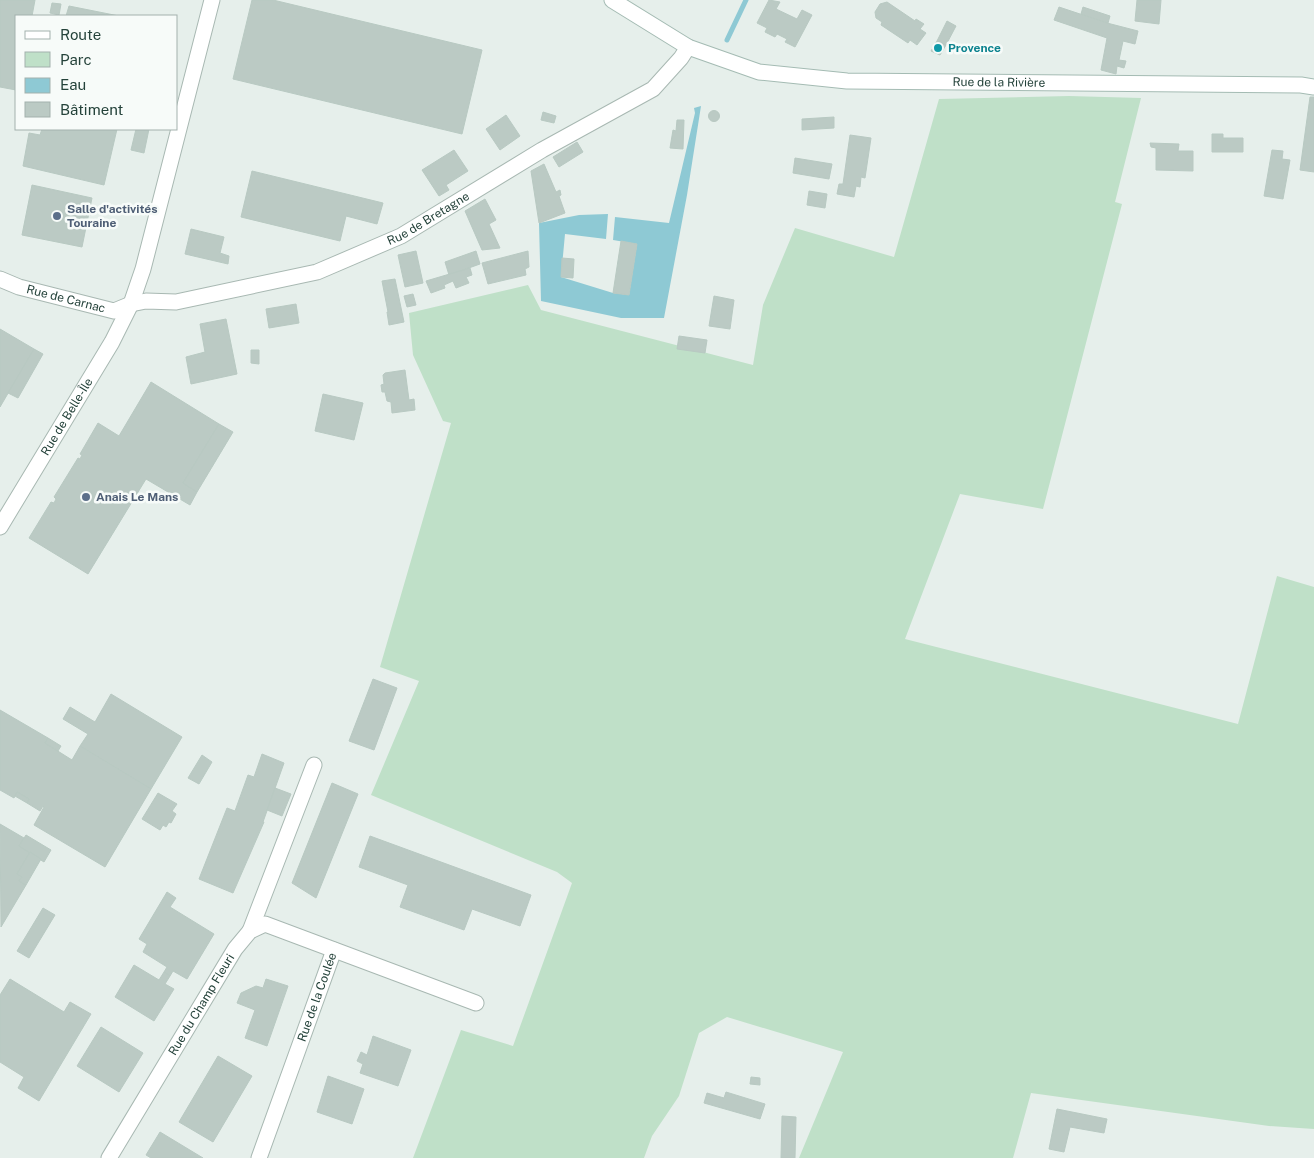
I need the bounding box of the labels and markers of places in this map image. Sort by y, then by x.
place label: Provence [948,41,1001,55]
marker: Provence [932,42,944,54]
place label: Salle d'activités Touraine [67,202,158,230]
marker: Salle d'activités Touraine [51,210,63,222]
place label: Anais Le Mans [96,490,178,504]
marker: Anais Le Mans [80,491,92,503]

